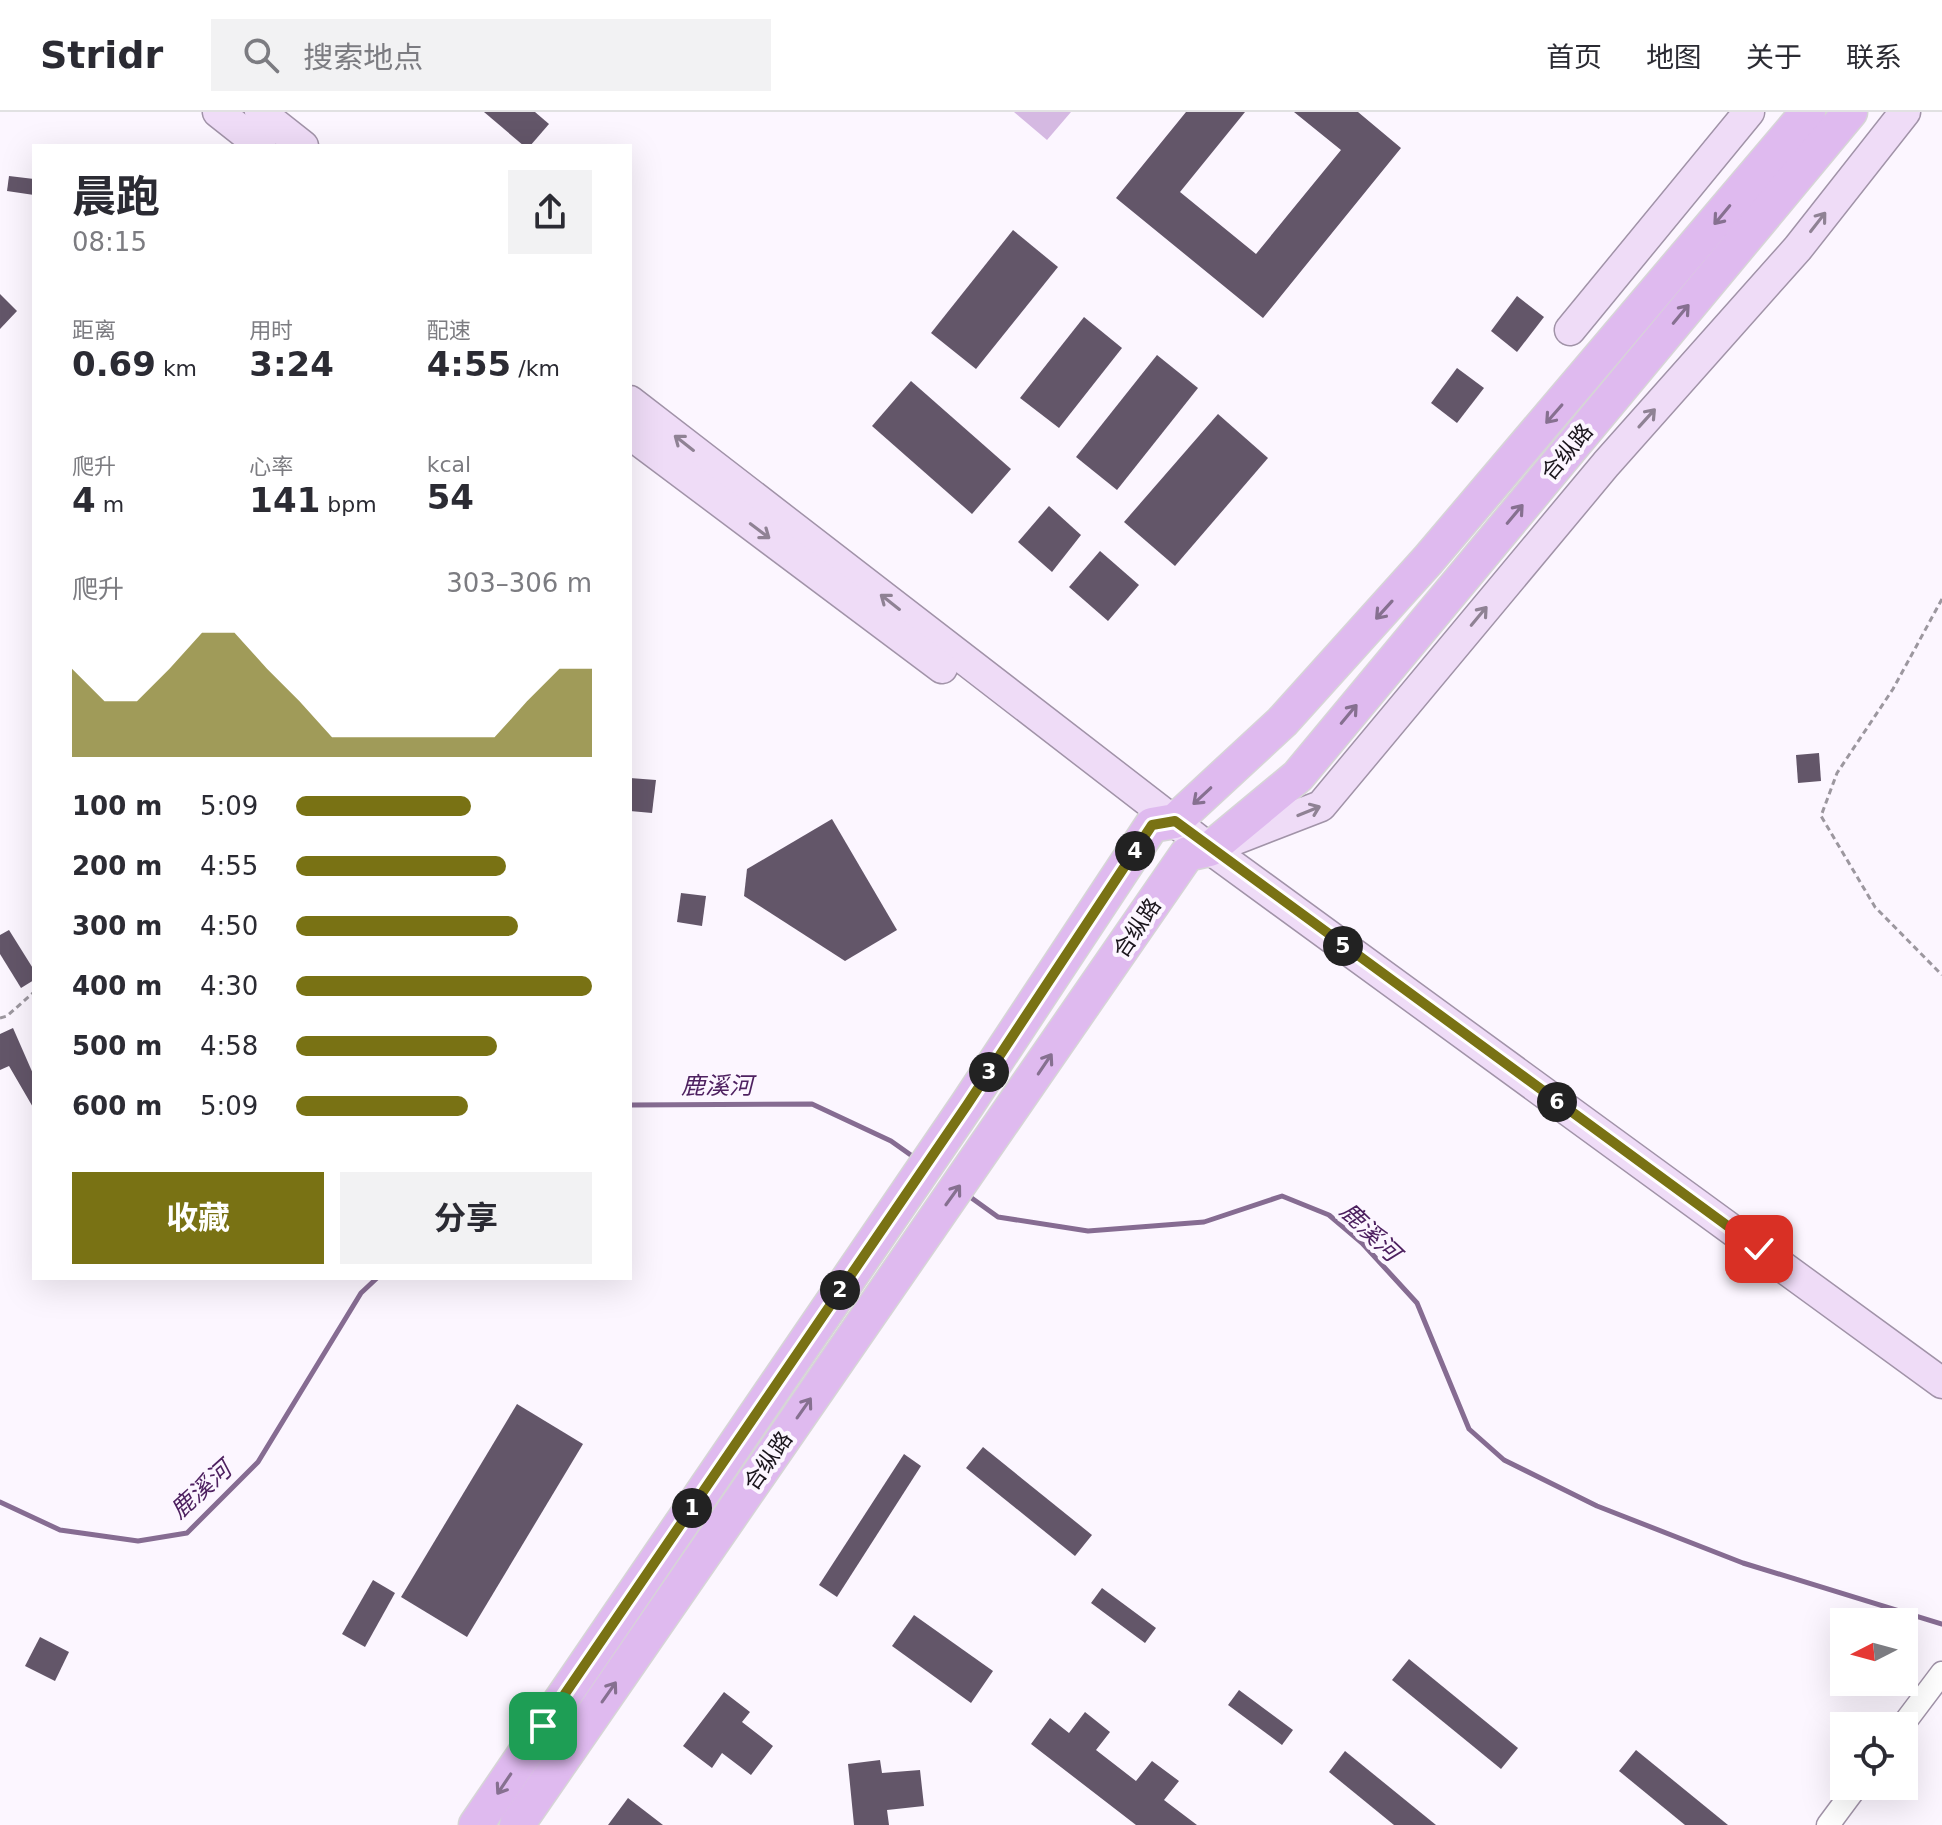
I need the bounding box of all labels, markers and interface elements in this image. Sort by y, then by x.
search box [211,19,771,91]
text: Stridr [40,33,163,77]
icon: search [239,33,283,77]
text: 搜索地点 [303,40,423,75]
text: 首页 [1546,41,1602,74]
text: 地图 [1646,41,1702,74]
text: 关于 [1746,41,1802,74]
text: 联系 [1846,41,1902,74]
button: share [508,170,592,254]
text: 晨跑 [72,171,160,222]
one-way arrow [1713,204,1731,224]
one-way arrow [1809,212,1827,233]
text: 08:15 [72,227,147,257]
one-way arrow [1673,304,1690,325]
text: 距离 [72,318,116,343]
text: 用时 [249,318,293,343]
text: 配速 [427,318,471,343]
text: 0.69 [72,344,156,384]
text: 3:24 [249,344,334,384]
text: 4:55 [427,344,511,384]
text: km [156,356,197,381]
text: /km [511,356,560,381]
one-way arrow [1545,403,1563,423]
one-way arrow [1637,408,1655,428]
street label: 合纵路 [1536,419,1598,485]
one-way arrow [674,435,696,452]
text: kcal [427,452,471,477]
text: 爬升 [72,454,116,479]
text: 心率 [249,454,293,479]
text: 54 [427,477,474,517]
text: 4 [72,480,96,520]
text: 141 [249,480,320,520]
text: m [96,492,124,517]
text: bpm [320,492,377,517]
one-way arrow [1506,504,1524,525]
one-way arrow [748,523,770,540]
text: 303–306 m [446,568,592,598]
text: 爬升 [72,574,124,604]
one-way arrow [880,593,901,611]
one-way arrow [1375,599,1393,619]
one-way arrow [1470,607,1488,627]
one-way arrow [1340,704,1358,725]
one-way arrow [1193,786,1213,804]
text: 100 m [72,791,162,821]
text: 5:09 [200,791,258,821]
one-way arrow [1296,802,1321,817]
pin: 4 [1115,831,1155,871]
text: 4 [1127,838,1143,863]
text: 200 m [72,851,162,881]
text: 4:55 [200,851,258,881]
street label: 合纵路 [1108,894,1166,962]
text: 300 m [72,911,162,941]
text: 4:50 [200,911,258,941]
pin: 5 [1323,926,1363,966]
text: 5 [1335,933,1351,958]
text: 400 m [72,971,162,1001]
text: 4:30 [200,971,258,1001]
text: 500 m [72,1031,162,1061]
text: 4:58 [200,1031,258,1061]
pin: 3 [969,1052,1009,1092]
one-way arrow [1037,1053,1053,1075]
text: 3 [981,1059,997,1084]
water label: 鹿溪河 [681,1072,757,1100]
pin: 6 [1537,1082,1577,1122]
text: 6 [1549,1089,1565,1114]
text: 600 m [72,1091,162,1121]
text: 5:09 [200,1091,258,1121]
button: 收藏 [72,1172,324,1264]
button: 分享 [340,1172,592,1264]
one-way arrow [945,1184,961,1206]
water label: 鹿溪河 [1334,1197,1408,1270]
pin [1725,1215,1793,1283]
icon: check [1737,1227,1781,1271]
pin: 2 [820,1270,860,1310]
text: 2 [832,1277,848,1302]
one-way arrow [796,1398,812,1420]
street label: 合纵路 [739,1427,797,1495]
water label: 鹿溪河 [165,1453,240,1524]
pin: 1 [672,1488,712,1528]
text: 1 [684,1495,700,1520]
north arrow [1830,1608,1918,1696]
map controls [1830,1608,1918,1800]
one-way arrow [601,1681,617,1703]
pin [509,1692,577,1760]
icon: arrive [521,1704,565,1748]
button: locate [1830,1712,1918,1800]
one-way arrow [495,1773,512,1795]

